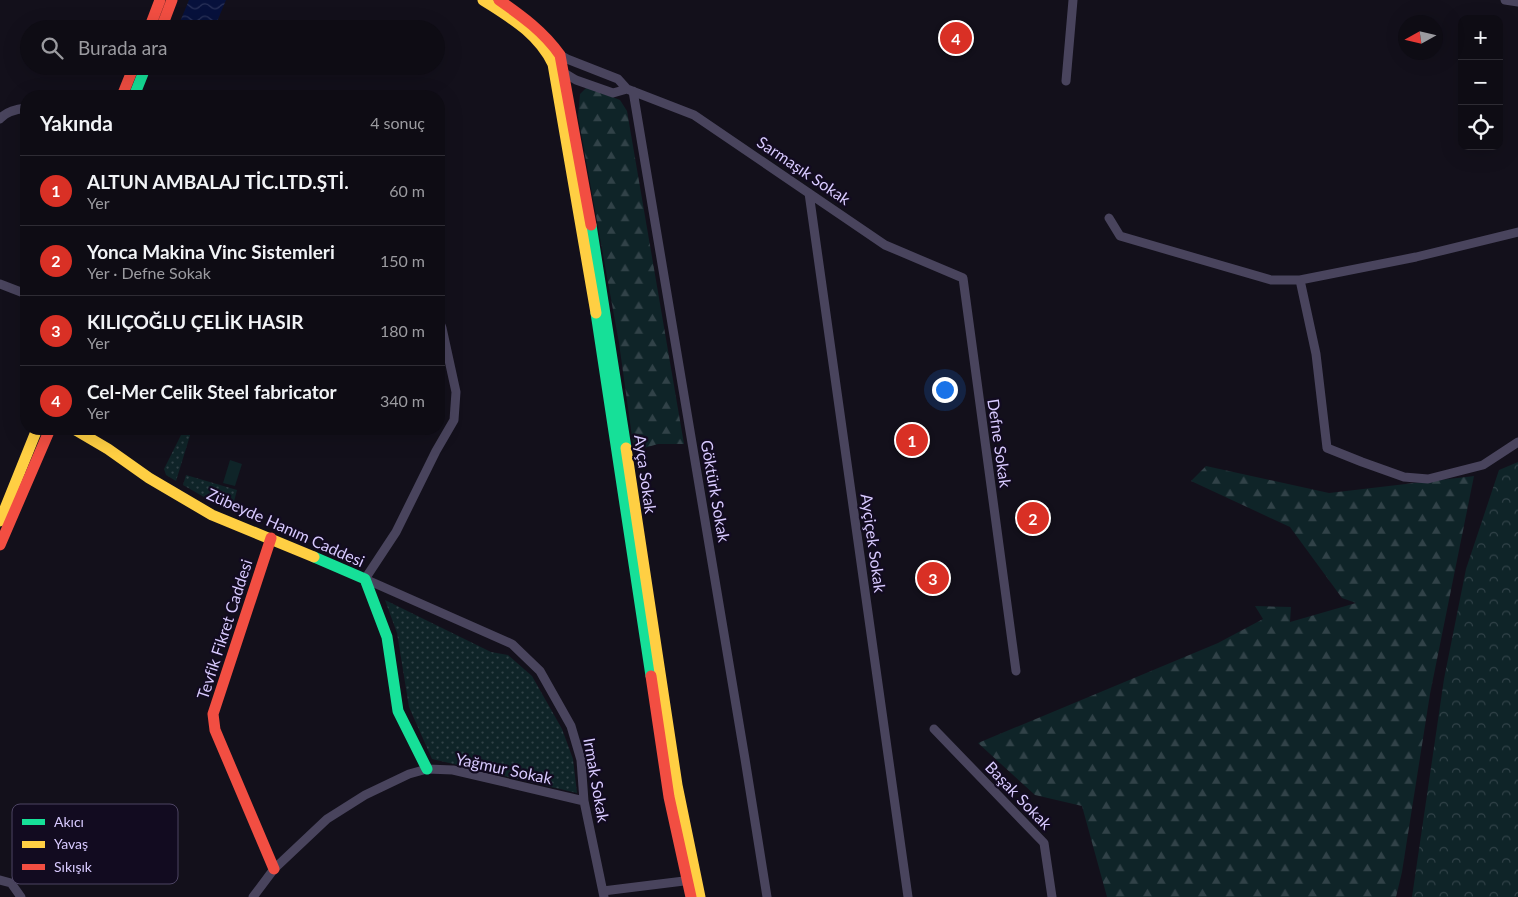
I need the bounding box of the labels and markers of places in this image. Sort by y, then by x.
pin: 4 [940,19,972,57]
pin: 1 [896,421,928,459]
pin: 2 [1017,499,1049,537]
pin: 3 [917,559,949,597]

